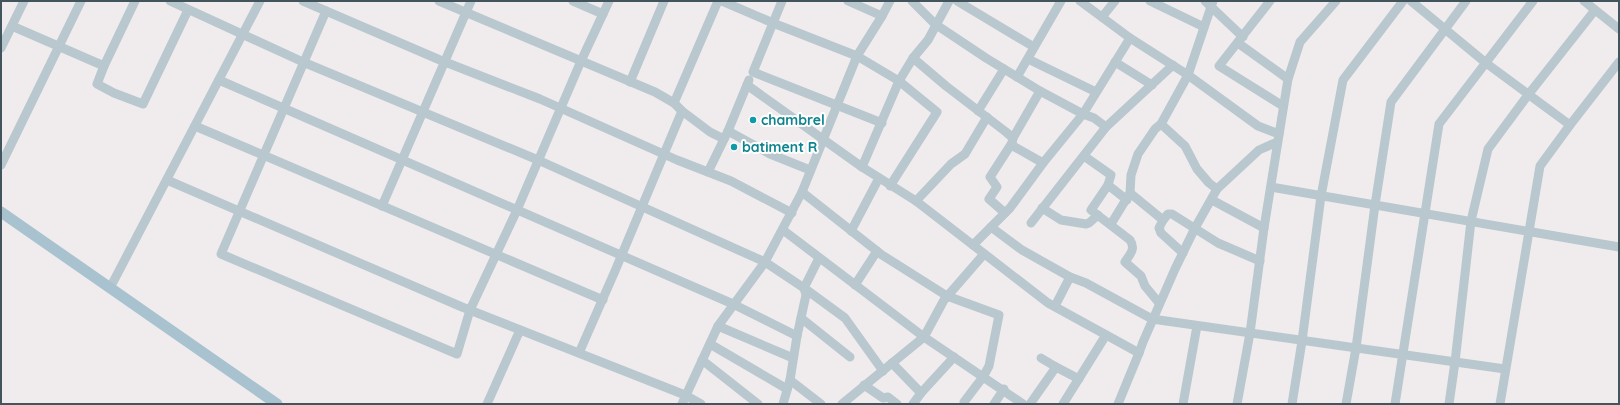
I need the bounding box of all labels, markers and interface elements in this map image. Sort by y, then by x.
place label: chambrel [761,111,825,129]
marker: chambrel [748,115,758,125]
place label: batiment R [742,138,818,156]
marker: batiment R [729,142,739,152]

